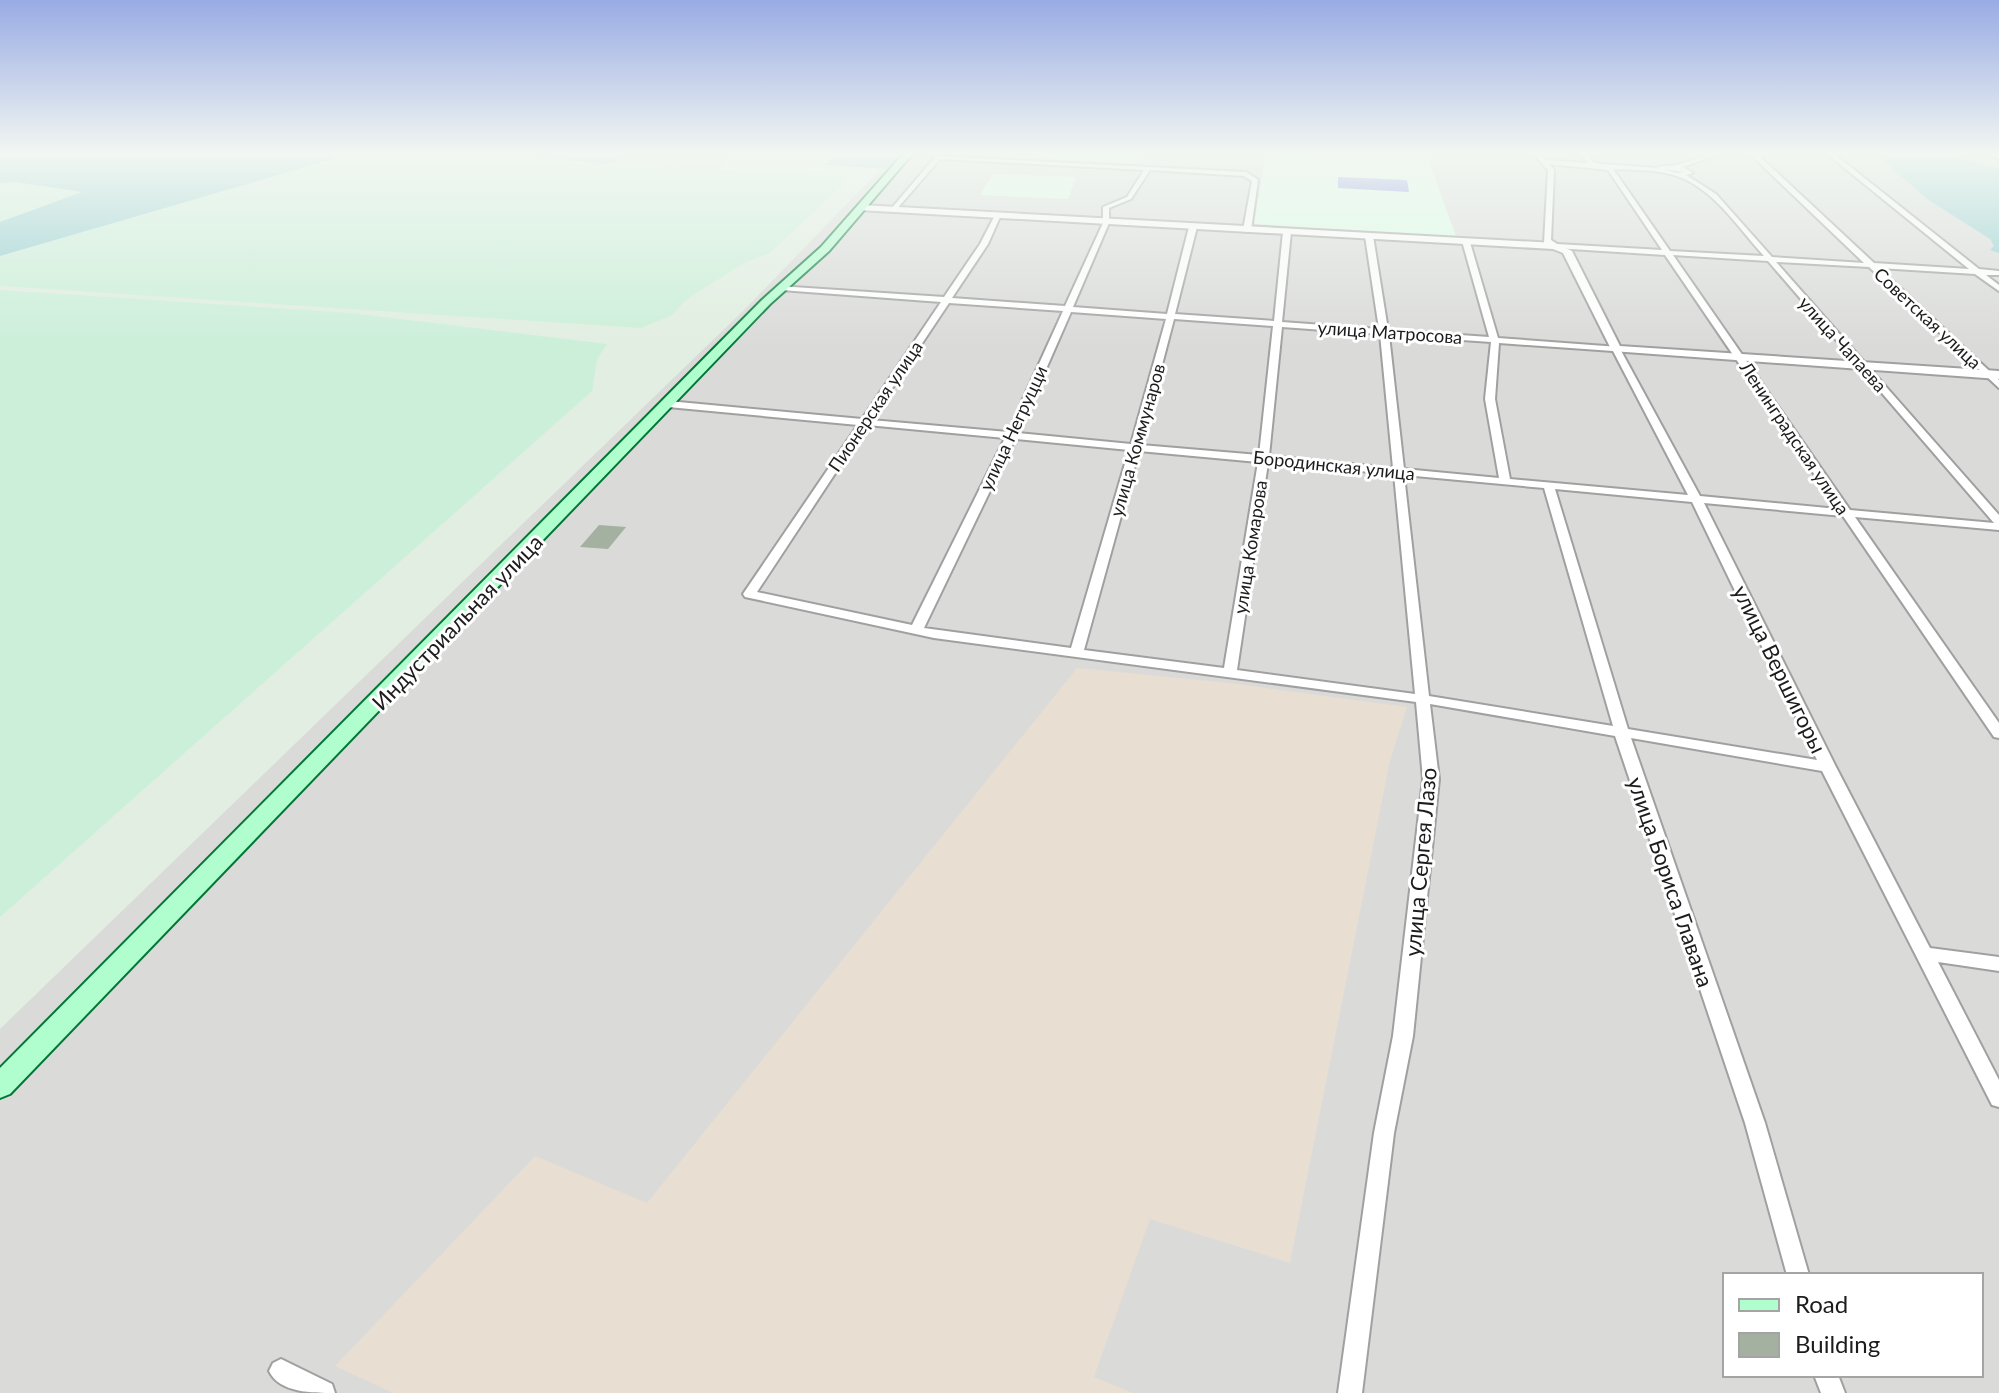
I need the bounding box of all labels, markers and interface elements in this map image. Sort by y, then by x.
street label: Советская улица [1870,263,1986,373]
street label: улица Чапаева [1794,292,1892,396]
street label: улица Матросова [1317,316,1463,348]
street label: Пионерская улица [823,336,927,476]
street label: Ленинградская улица [1735,356,1854,519]
street label: улица Коммунаров [1105,361,1169,519]
street label: улица Негруцци [974,362,1052,494]
street label: Бородинская улица [1252,446,1416,484]
street label: улица Комарова [1229,479,1271,615]
street label: Индустриальная улица [366,528,548,716]
street label: улица Вершигоры [1728,581,1832,757]
street label: улица Сергея Лазо [1398,766,1442,958]
street label: улица Бориса Главана [1622,773,1720,991]
legend [1723,1273,1983,1377]
text: Road [1795,1289,1848,1318]
text: Building [1795,1329,1880,1358]

